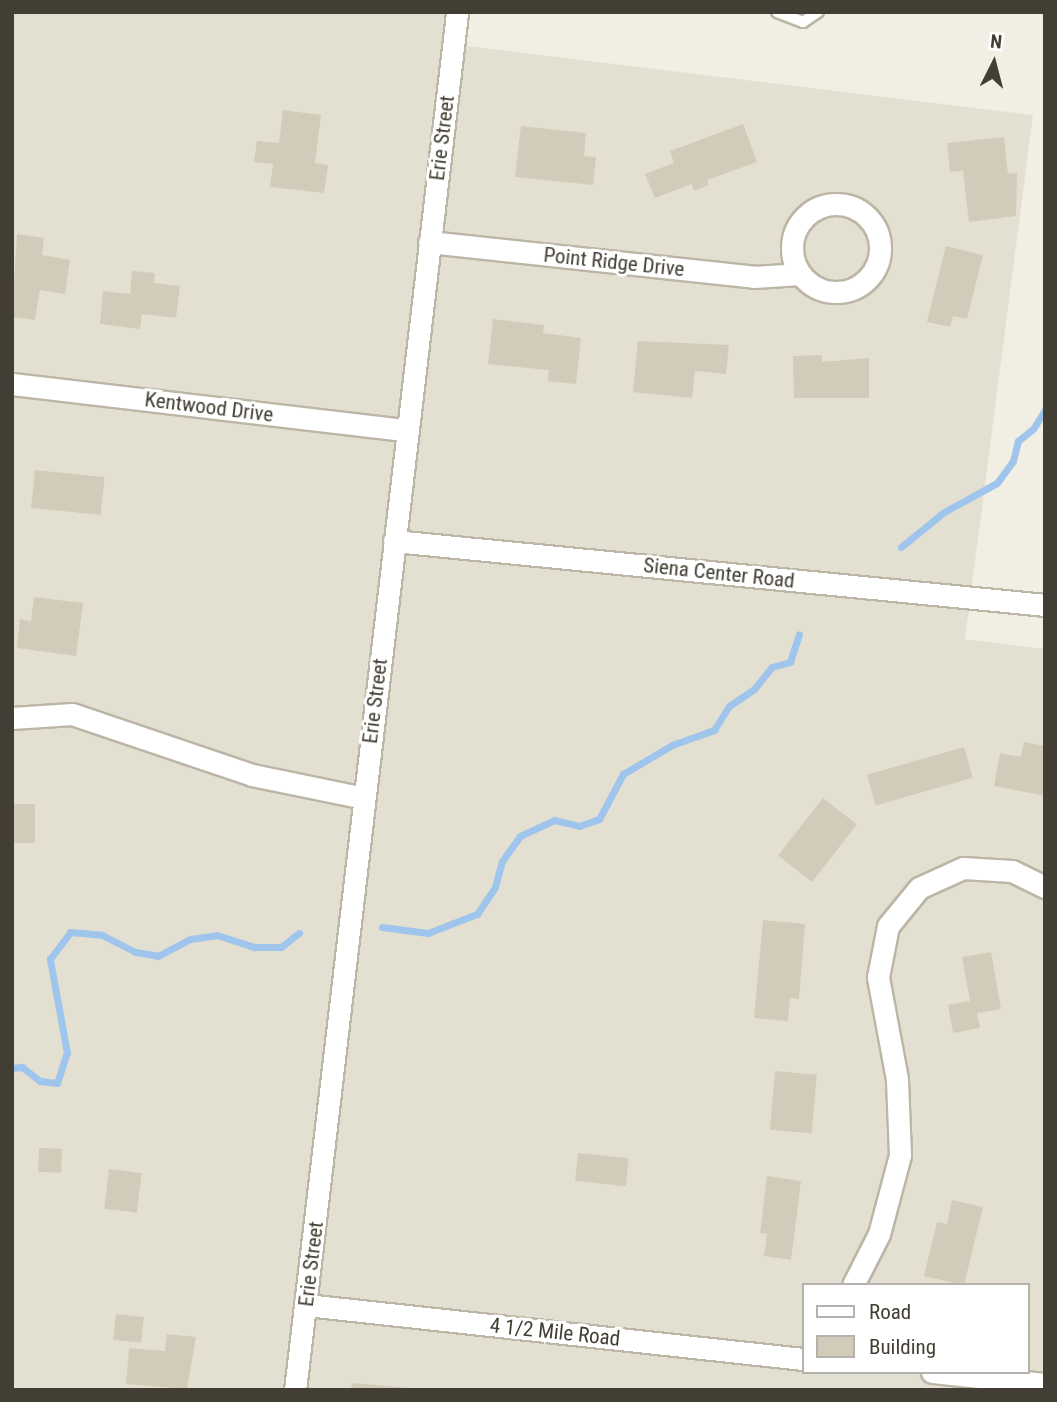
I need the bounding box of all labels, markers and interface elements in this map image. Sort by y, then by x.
north arrow [959,28,1029,98]
text: N [989,30,1003,54]
street label: Erie Street [424,94,460,182]
street label: Point Ridge Drive [542,242,686,282]
street label: Kentwood Drive [143,387,275,427]
street label: Siena Center Road [642,553,796,593]
street label: Erie Street [357,657,393,745]
street label: Erie Street [293,1220,329,1308]
legend [802,1283,1029,1374]
text: Road [869,1300,911,1324]
street label: 4 1/2 Mile Road [489,1313,621,1351]
text: Building [869,1335,936,1359]

